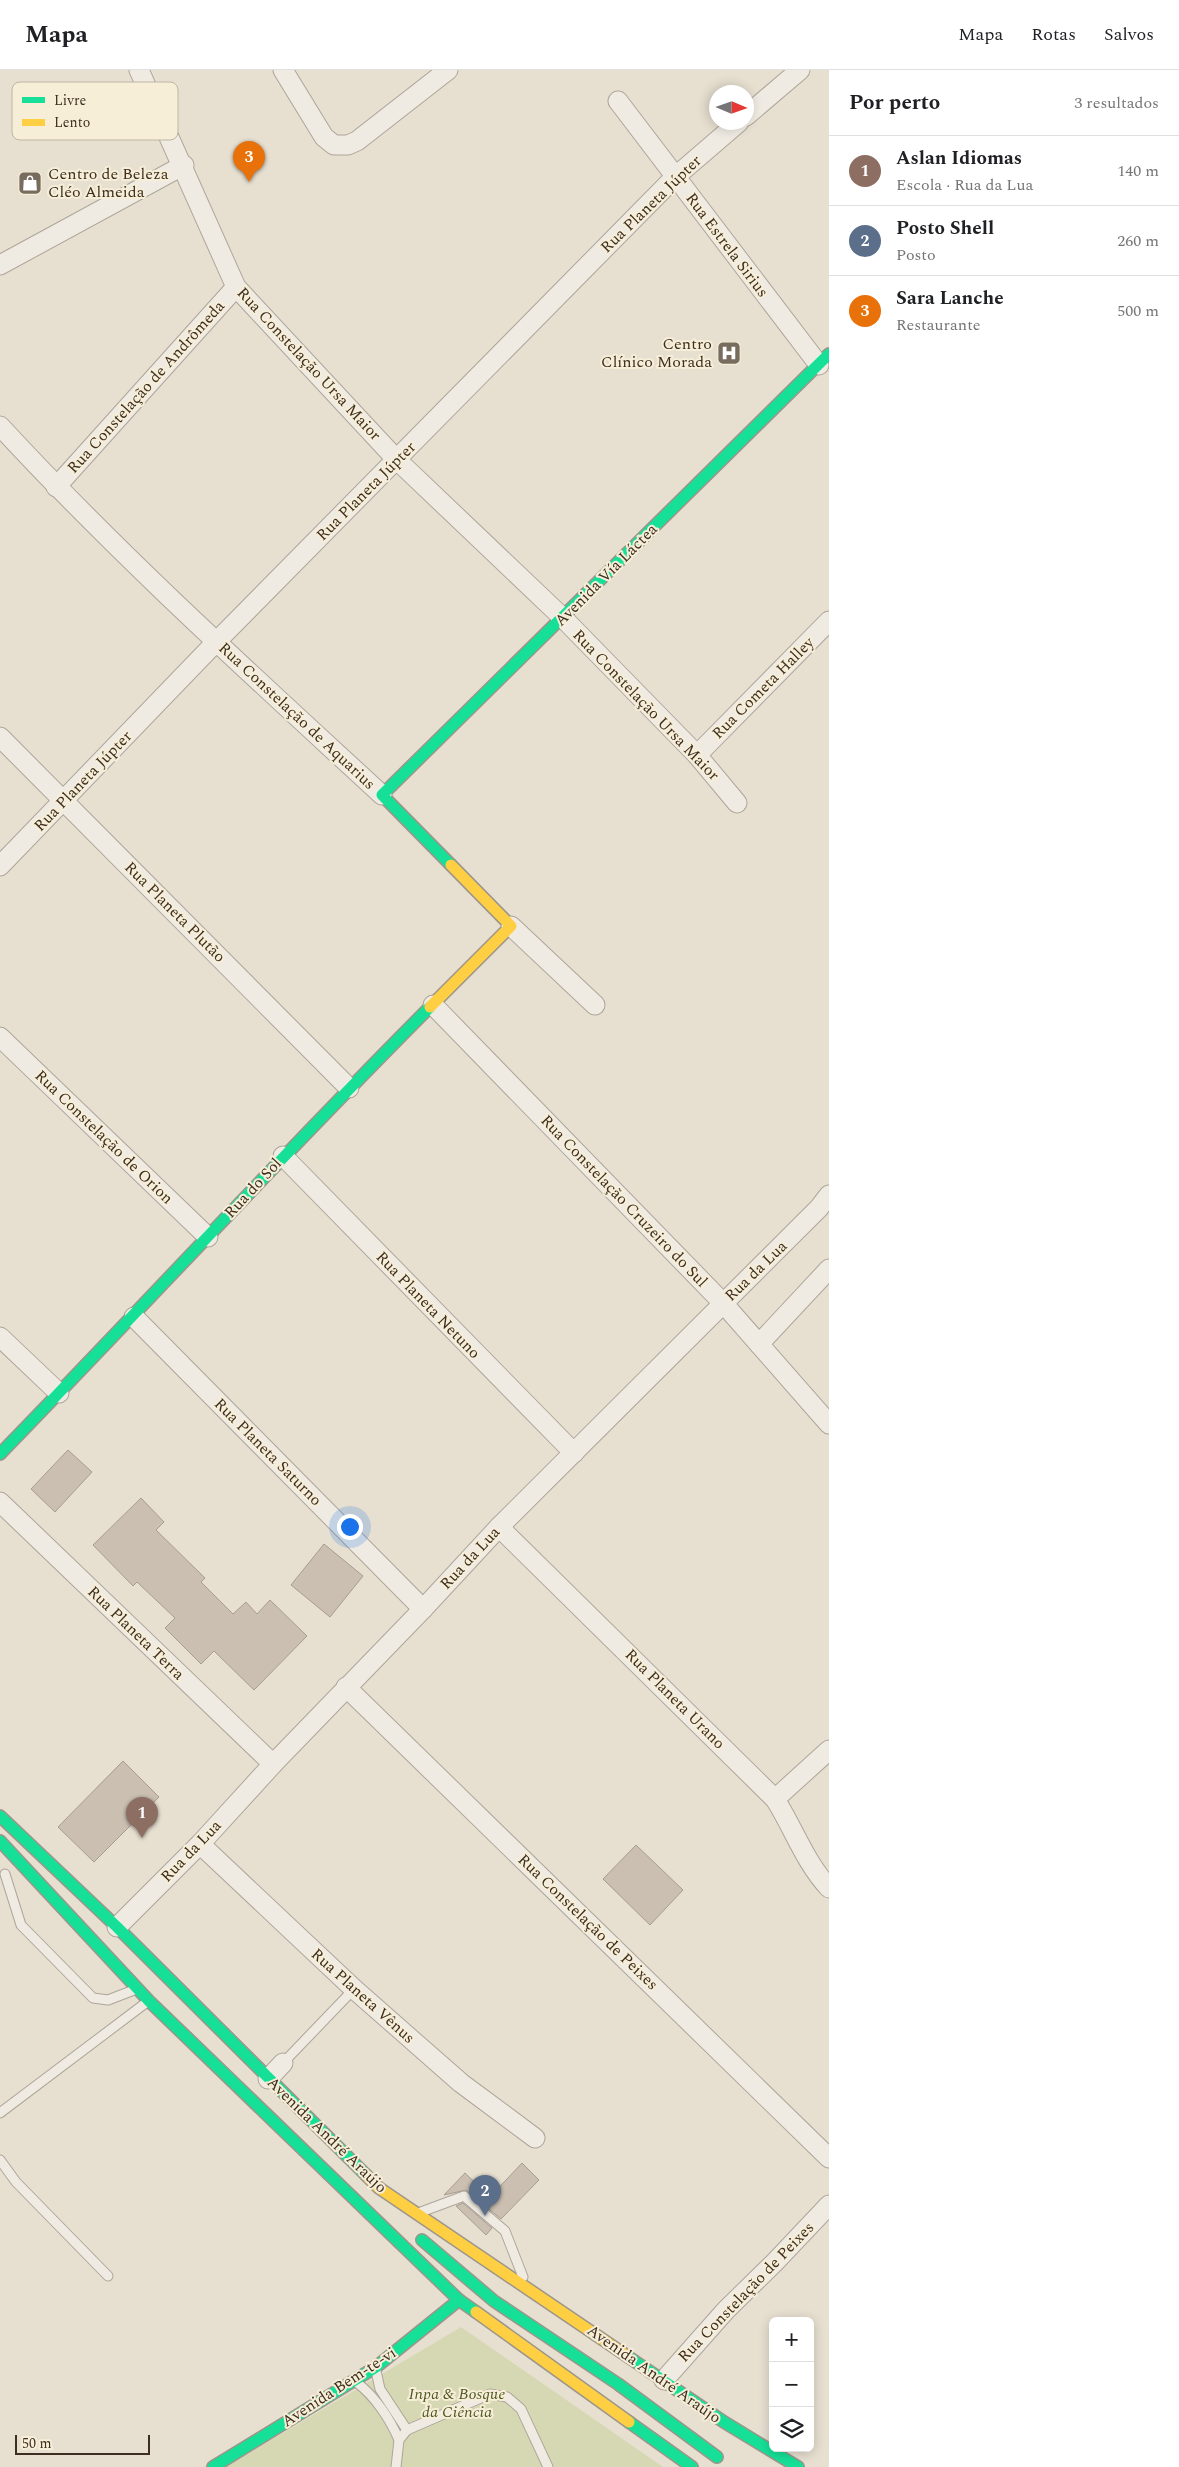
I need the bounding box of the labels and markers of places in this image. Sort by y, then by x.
pin: 3 [233,141,265,182]
place label: Centro de Beleza Cléo Almeida [48,162,169,204]
shop icon: Centro de Beleza Cléo Almeida [17,170,43,196]
place label: Centro Clínico Morada [601,332,712,374]
hospital icon: Centro Clínico Morada [716,340,742,366]
pin: 1 [126,1797,158,1838]
pin: 2 [469,2175,501,2216]

